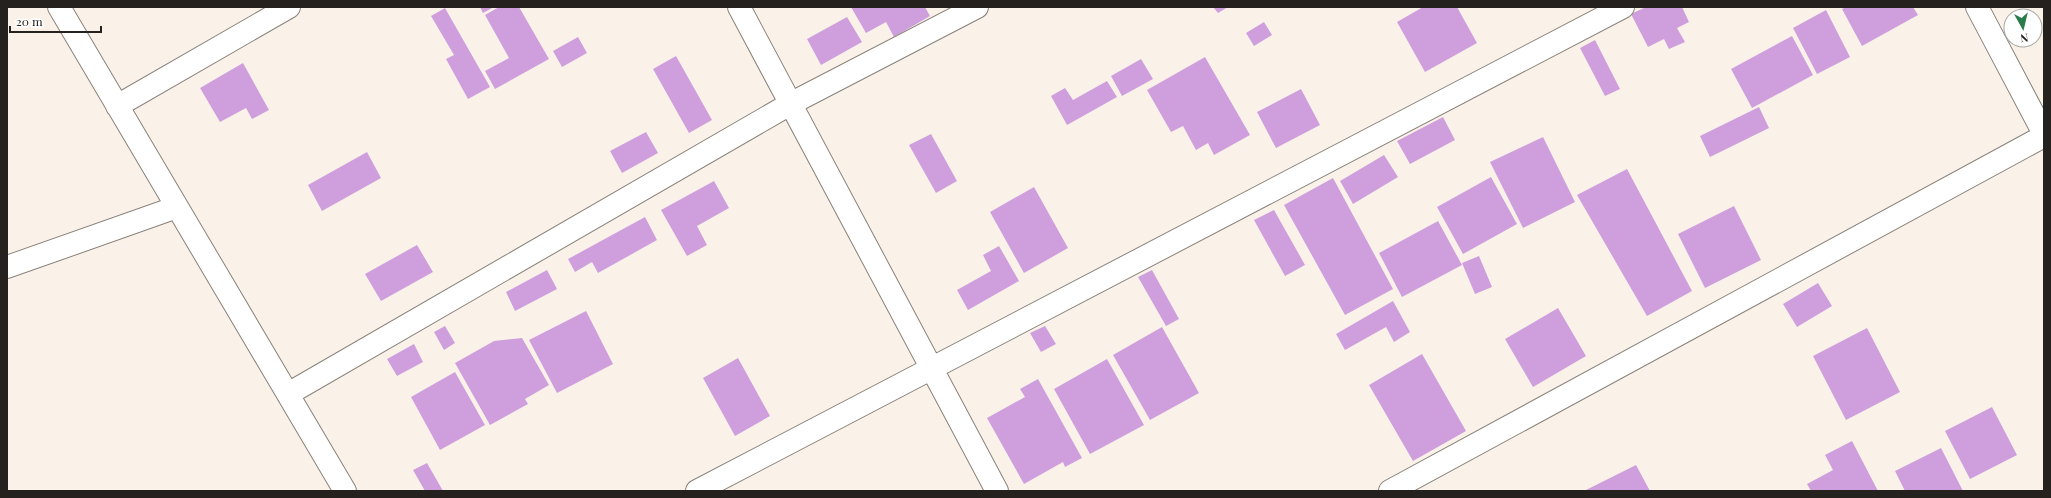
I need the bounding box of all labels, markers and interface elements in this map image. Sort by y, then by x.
scale bar [10,8,101,34]
north arrow [2003,8,2043,48]
text: 20 m [16,13,43,29]
text: N [2019,30,2029,46]

